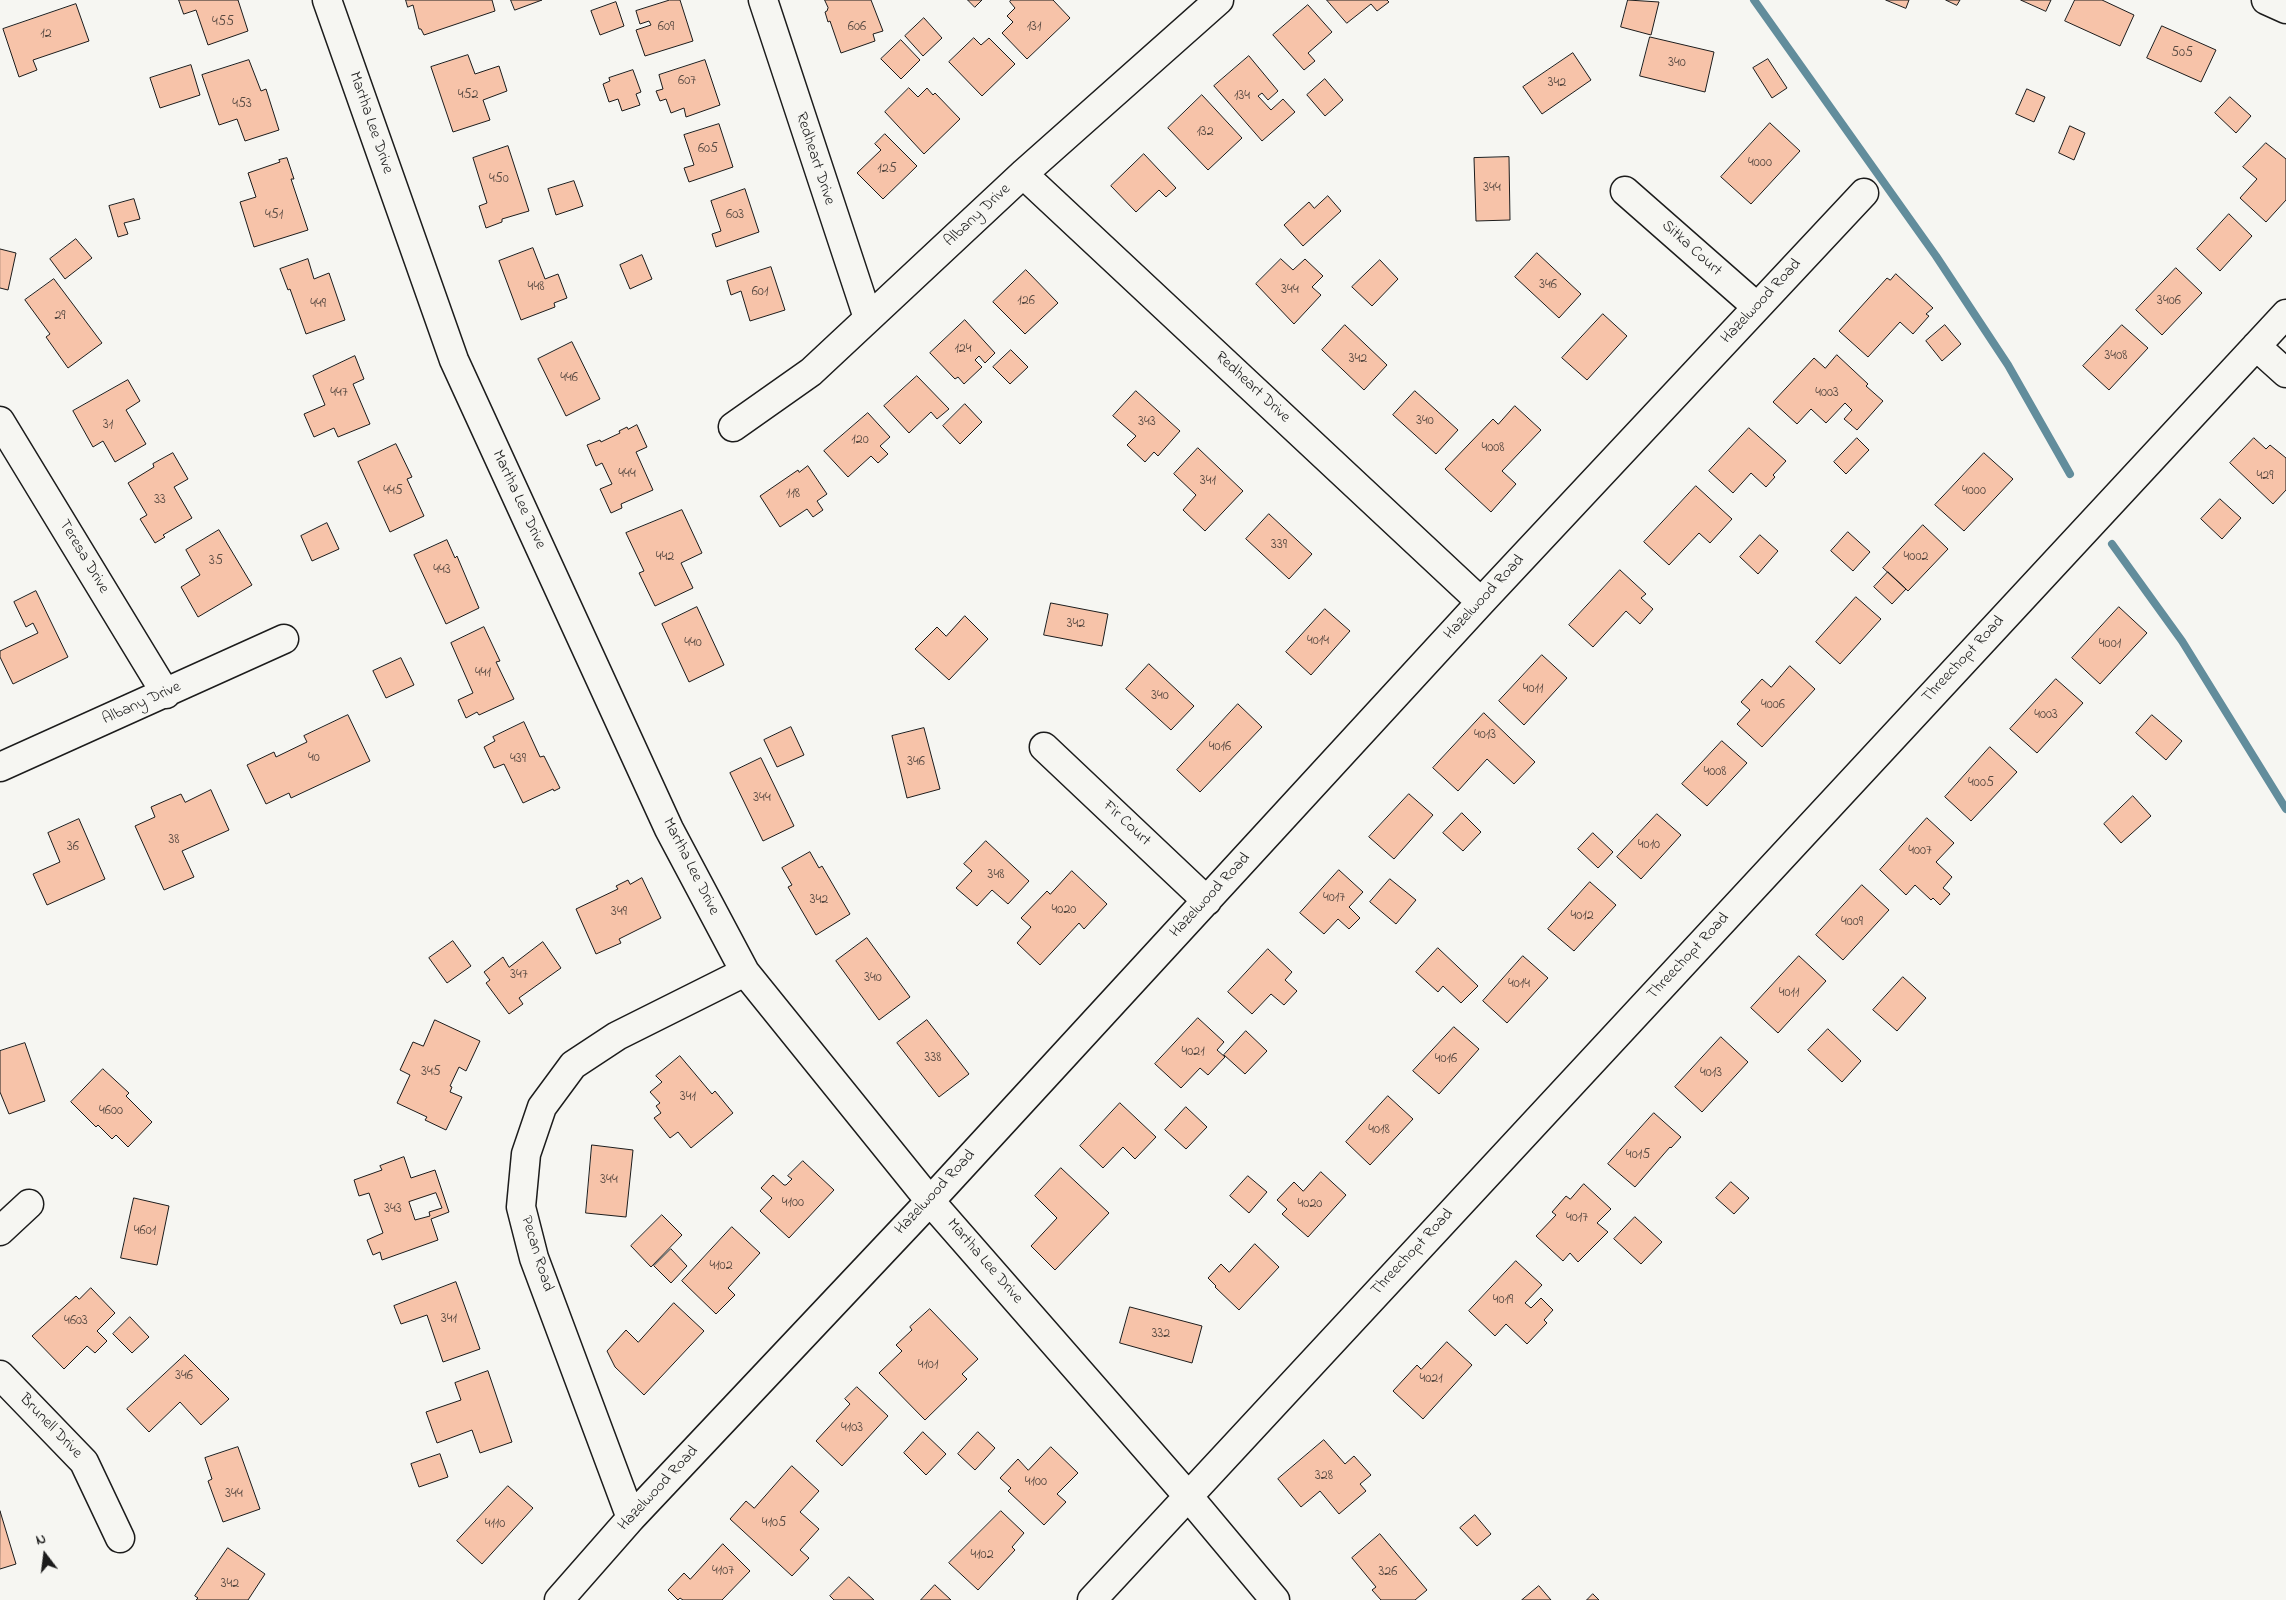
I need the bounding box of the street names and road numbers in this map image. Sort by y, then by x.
street label: Martha Lee Drive [344,69,396,177]
street label: Redheart Drive [790,110,838,208]
street label: Albany Drive [941,180,1015,252]
street label: Sitka Court [1657,217,1725,281]
street label: Hazelwood Road [1718,255,1806,349]
street label: Redheart Drive [1210,348,1294,428]
street label: Martha Lee Drive [487,448,549,552]
street label: Teresa Drive [53,517,113,597]
street label: Hazelwood Road [1441,551,1529,645]
street label: Threechopt Road [1919,613,2009,707]
street label: Albany Drive [100,678,184,730]
street label: Fir Court [1098,797,1154,851]
street label: Martha Lee Drive [657,815,723,919]
street label: Hazelwood Road [1167,849,1255,943]
street label: Threechopt Road [1644,910,1734,1004]
street label: Hazelwood Road [892,1146,980,1240]
street label: Threechopt Road [1368,1206,1458,1300]
street label: Pecan Road [515,1214,557,1294]
street label: Martha Lee Drive [942,1215,1026,1309]
street label: Brunell Drive [14,1391,86,1463]
street label: Hazelwood Road [615,1442,703,1536]

